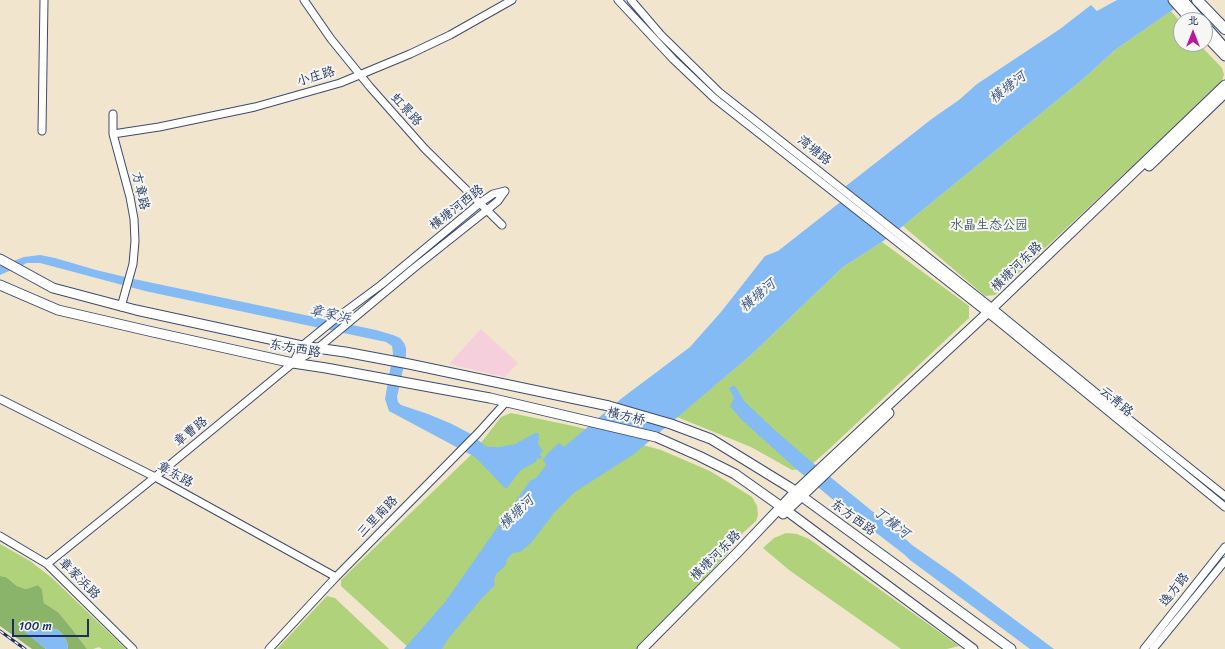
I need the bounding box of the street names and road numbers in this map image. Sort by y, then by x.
street label: 小庄路 [295,64,337,90]
street label: 虹景路 [387,90,425,130]
street label: 湾塘路 [794,133,834,169]
street label: 方章路 [128,170,152,212]
street label: 横塘河西路 [427,182,487,234]
street label: 横塘河东路 [988,239,1046,295]
street label: 东方西路 [268,337,322,361]
street label: 云青路 [1096,383,1136,421]
street label: 横方桥 [605,405,647,429]
street label: 章曹路 [171,414,211,450]
street label: 章东路 [154,459,196,491]
street label: 三里南路 [354,493,402,541]
street label: 东方西路 [827,496,879,540]
street label: 横塘河东路 [688,528,744,584]
street label: 章家浜路 [55,555,103,603]
street label: 逸方路 [1157,570,1193,610]

